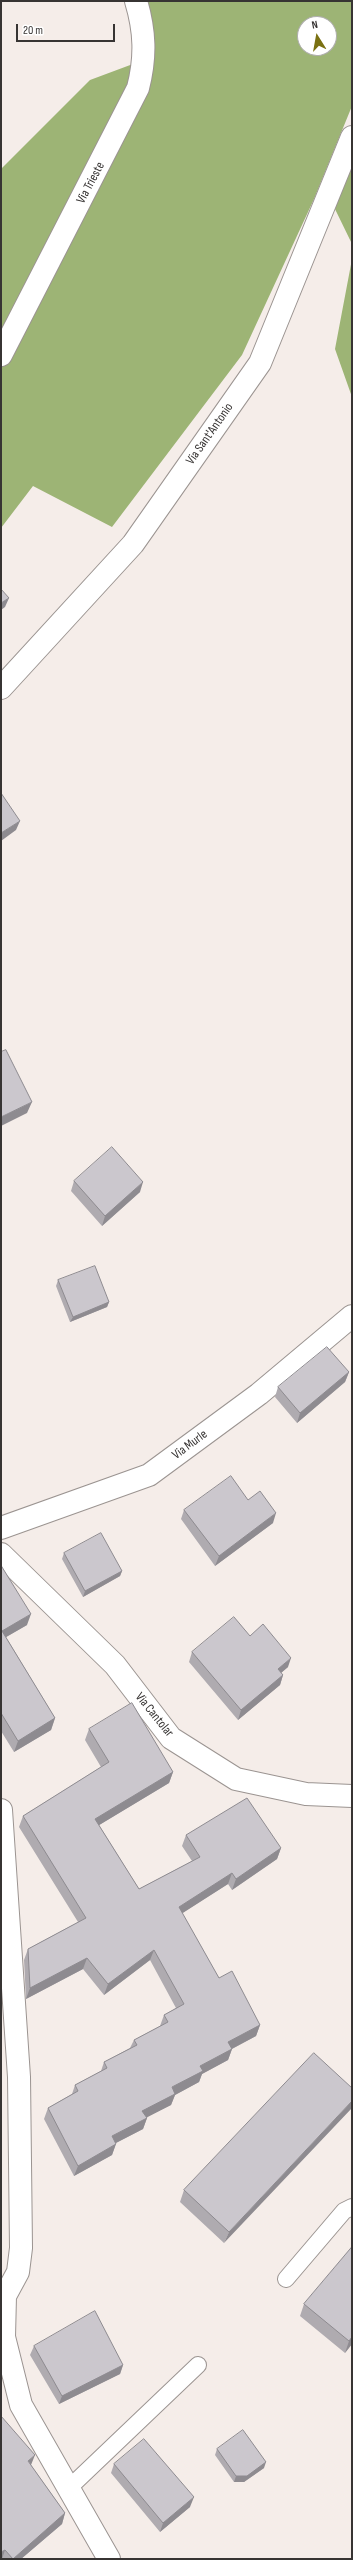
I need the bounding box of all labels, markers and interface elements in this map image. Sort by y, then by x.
scale bar [18,16,117,42]
north arrow [297,16,337,56]
text: N [311,18,319,32]
text: 20 m [23,23,43,38]
street label: Via Trieste [74,160,108,206]
street label: Via Sant'Antonio [183,400,237,468]
street label: Via Murle [169,1427,211,1463]
street label: Via Cantolar [131,1690,177,1740]

